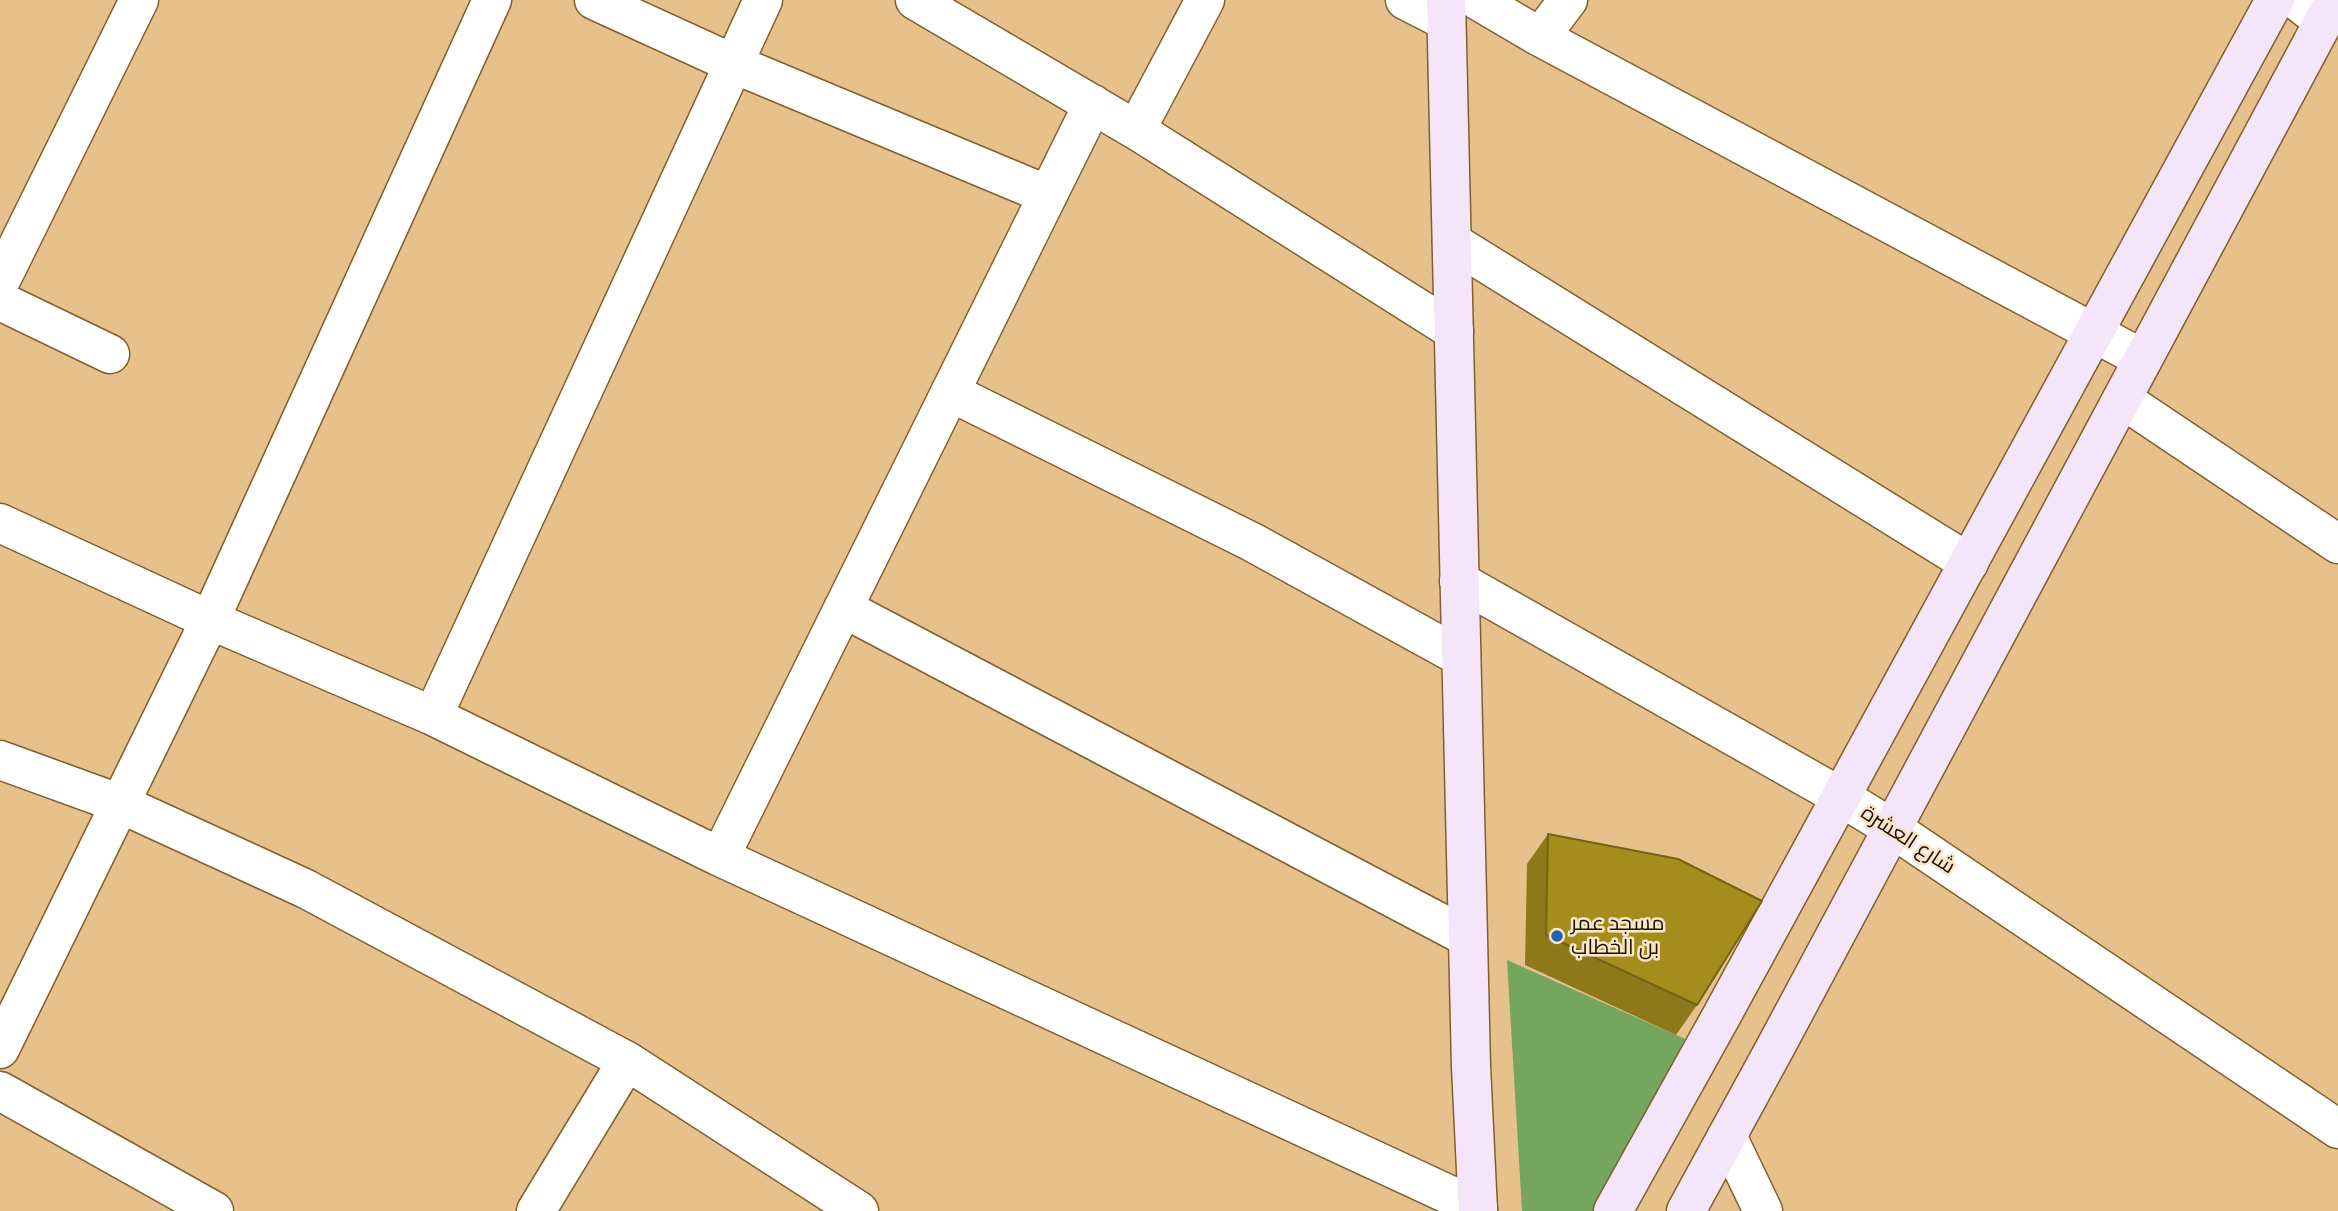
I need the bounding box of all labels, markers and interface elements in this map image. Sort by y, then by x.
street label: شارع العشرة [1856,800,1960,880]
place label: مسجد عمر بن الخطاب [1571,911,1665,961]
marker: مسجد عمر بن الخطاب [1549,928,1565,944]

